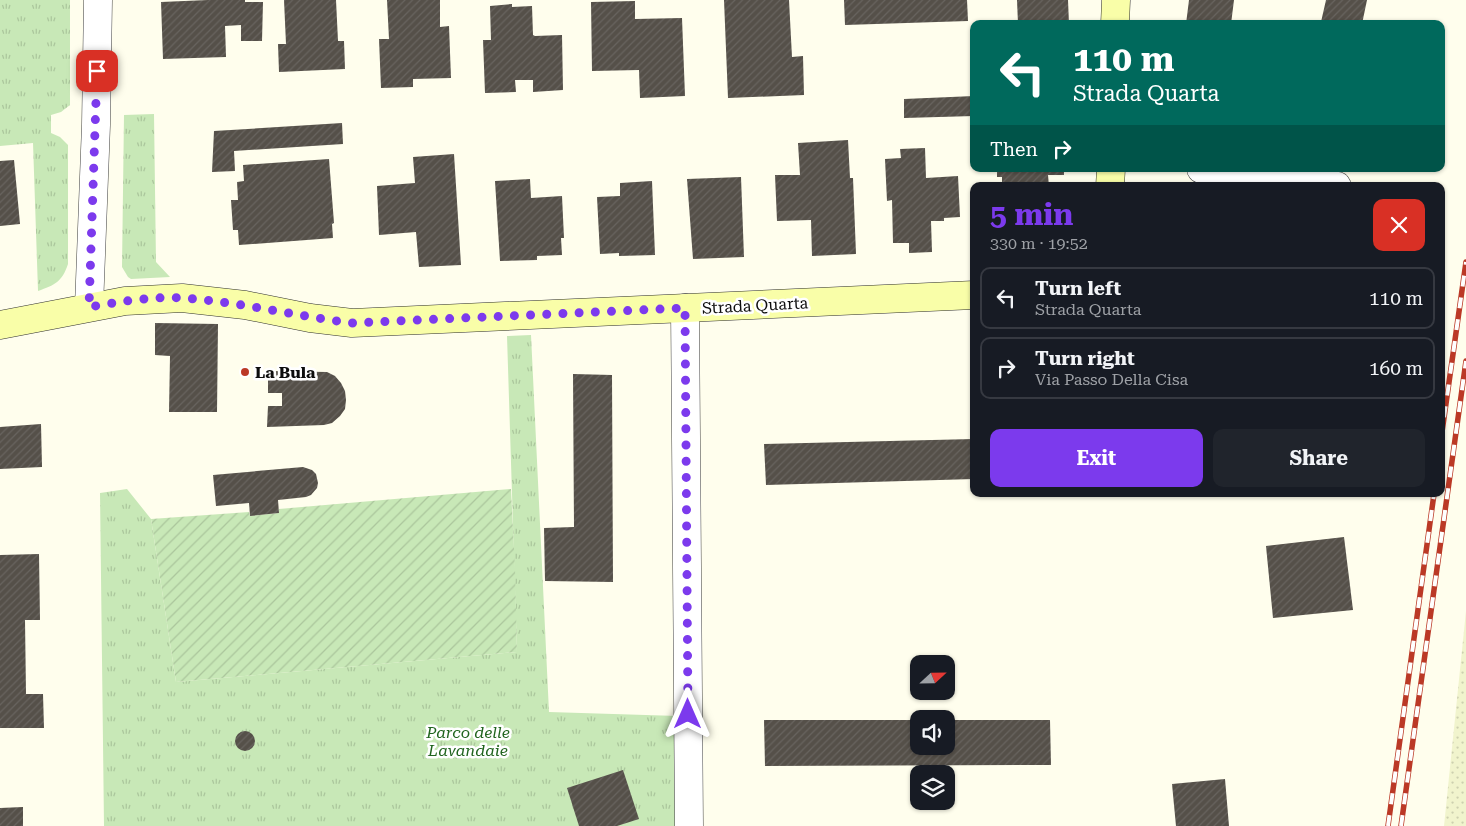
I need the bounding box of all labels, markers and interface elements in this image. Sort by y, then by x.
text: 110 m [1073,39,1174,80]
icon: left [990,40,1055,105]
pin [76,50,118,92]
icon: arrive [83,57,111,85]
text: Strada Quarta [1073,81,1219,106]
icon: right [1048,135,1076,163]
text: Then [990,138,1038,161]
text: 5 min [990,197,1073,232]
button: close [1373,199,1425,251]
text: 330 m · 19:52 [990,234,1088,253]
text: Turn left [1035,277,1121,300]
icon: left [992,284,1020,312]
text: 110 m [1369,287,1423,310]
street label: Strada Quarta [701,293,809,318]
text: Strada Quarta [1035,300,1142,319]
text: Turn right [1035,347,1135,370]
icon: right [992,354,1020,382]
text: 160 m [1369,357,1423,380]
place label: La Bula [255,363,316,382]
marker: La Bula [239,366,251,378]
text: Via Passo Della Cisa [1035,370,1188,389]
button: Exit [990,429,1203,487]
button: Share [1213,429,1425,487]
north arrow [910,655,955,700]
map controls [910,655,955,810]
position arrow [661,687,713,739]
button: sound [910,710,955,755]
park label: Parco delle Lavandaie [425,723,510,760]
button: layers [910,765,955,810]

